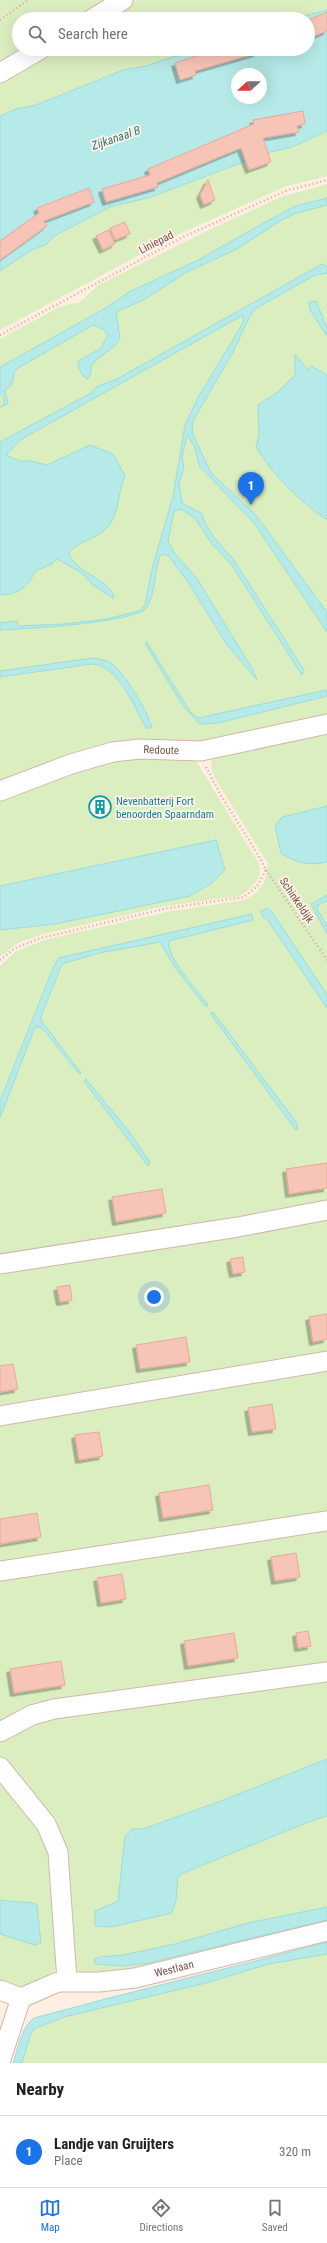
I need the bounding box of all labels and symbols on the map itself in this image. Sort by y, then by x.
north arrow [231,68,267,104]
water label: Zijkanaal B [89,123,143,153]
street label: Liniepad [137,228,176,257]
pin: 1 [238,472,264,505]
street label: Redoute [143,743,179,757]
building icon: Nevenbatterij Fort benoorden Spaarndam [87,794,113,820]
place label: Nevenbatterij Fort benoorden Spaarndam [116,795,214,821]
street label: Schinkeldijk [277,875,317,925]
your location [144,1287,164,1307]
street label: Westlaan [153,1958,195,1980]

